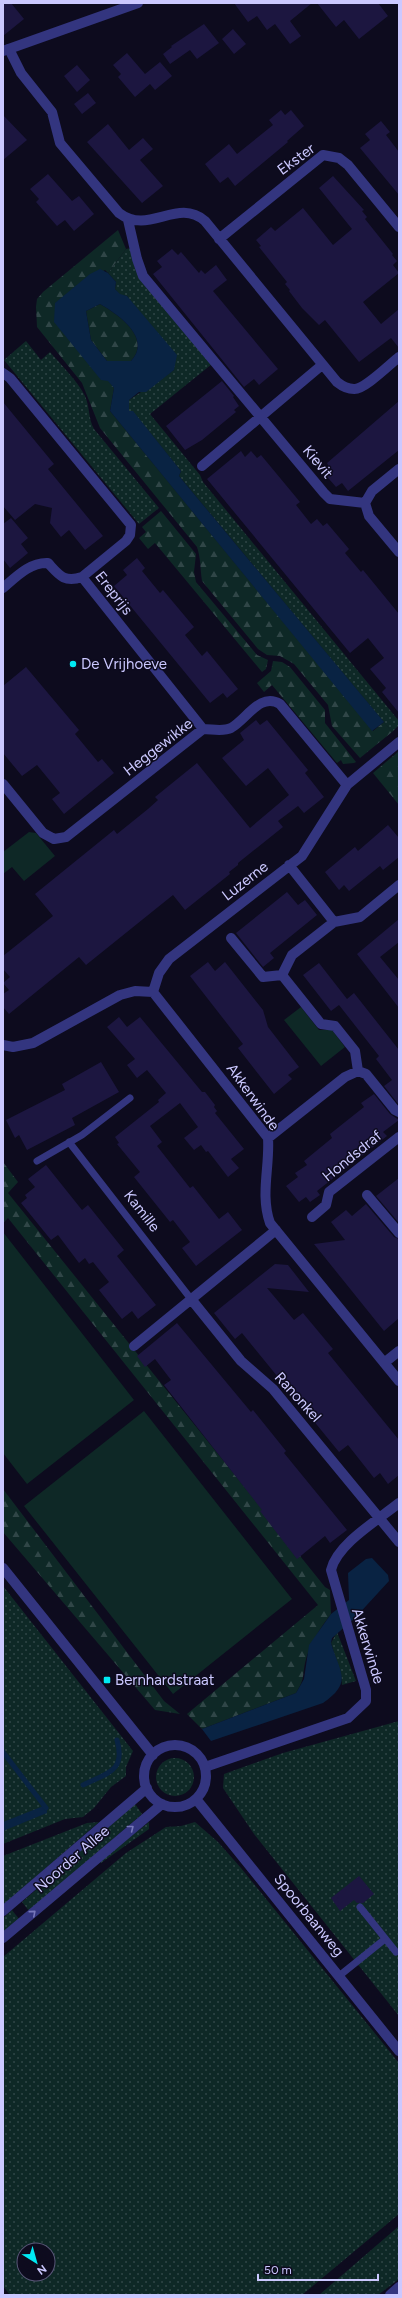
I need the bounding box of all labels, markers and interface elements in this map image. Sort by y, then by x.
street label: Ekster [274,139,318,179]
street label: Kievit [299,442,337,482]
street label: Ereprijs [91,568,137,618]
place label: De Vrijhoeve [81,655,167,673]
marker: De Vrijhoeve [68,659,78,669]
street label: Heggewikke [120,714,196,780]
street label: Luzerne [218,857,272,905]
street label: Akkerwinde [223,1060,283,1134]
street label: Hondsdraf [319,1126,386,1185]
street label: Kamille [120,1187,164,1235]
street label: Ranonkel [271,1368,325,1426]
street label: Akkerwinde [348,1606,388,1686]
place label: Bernhardstraat [115,1671,215,1689]
marker: Bernhardstraat [102,1675,112,1685]
street label: Noorder Allee [31,1822,113,1896]
one-way arrow [127,1826,134,1833]
street label: Spoorbaanweg [270,1870,348,1960]
one-way arrow [28,1910,35,1917]
north arrow [16,2242,56,2282]
scale bar [258,2256,378,2282]
text: N [34,2262,49,2277]
text: 50 m [264,2263,292,2277]

